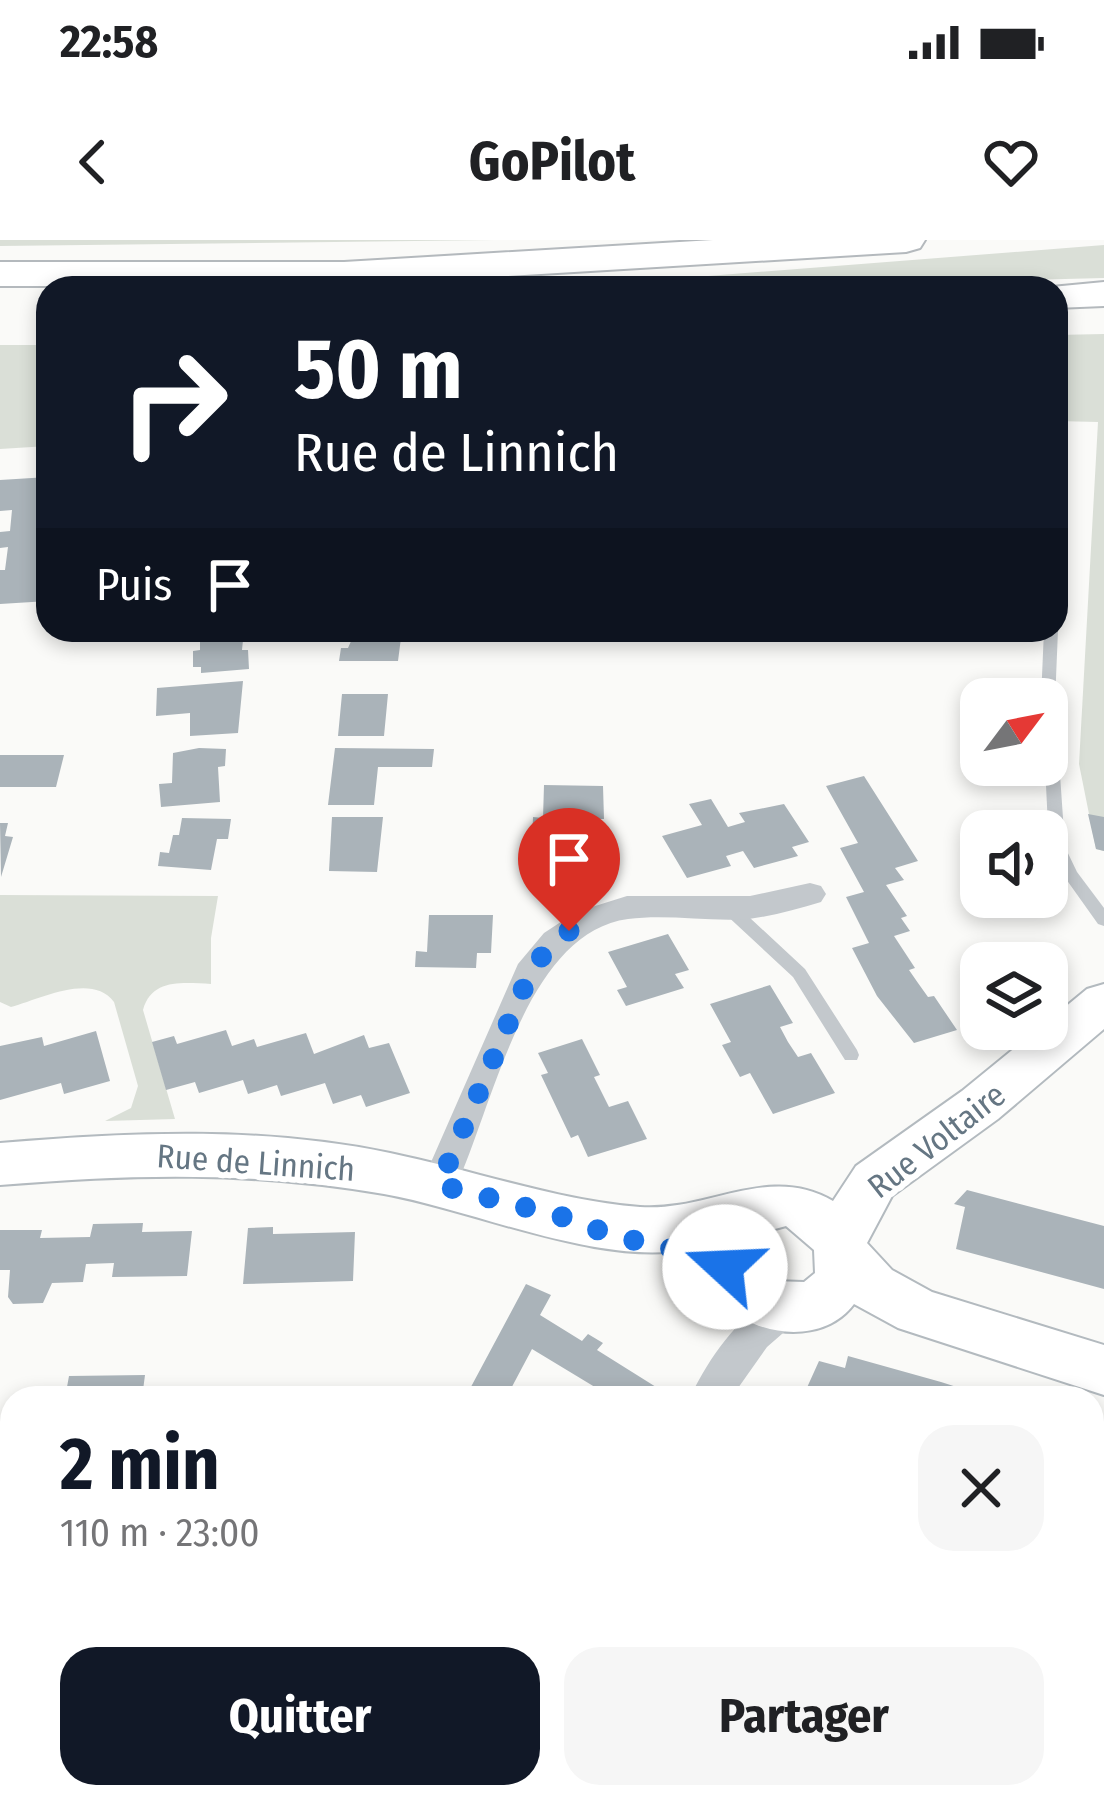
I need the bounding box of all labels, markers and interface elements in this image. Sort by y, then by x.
text: 22:58 [60,15,158,69]
icon: back [60,129,126,195]
icon: heart [978,129,1044,195]
text: GoPilot [469,130,635,194]
text: 50 m [294,319,463,420]
icon: right [96,324,252,480]
text: Rue de Linnich [294,421,619,485]
icon: arrive [197,552,263,618]
text: Puis [96,558,173,612]
north arrow [960,678,1068,786]
map controls [960,678,1068,1050]
pin [518,808,620,931]
button: sound [960,810,1068,918]
icon: arrive [536,826,602,892]
button: layers [960,942,1068,1050]
street label: Rue Voltaire [860,1075,1013,1207]
street label: Rue de Linnich [155,1136,356,1190]
position arrow [662,1204,788,1330]
text: 2 min [60,1422,220,1508]
button: close [918,1425,1044,1551]
text: 110 m · 23:00 [60,1510,260,1556]
button: Quitter [60,1647,540,1785]
button: Partager [564,1647,1044,1785]

